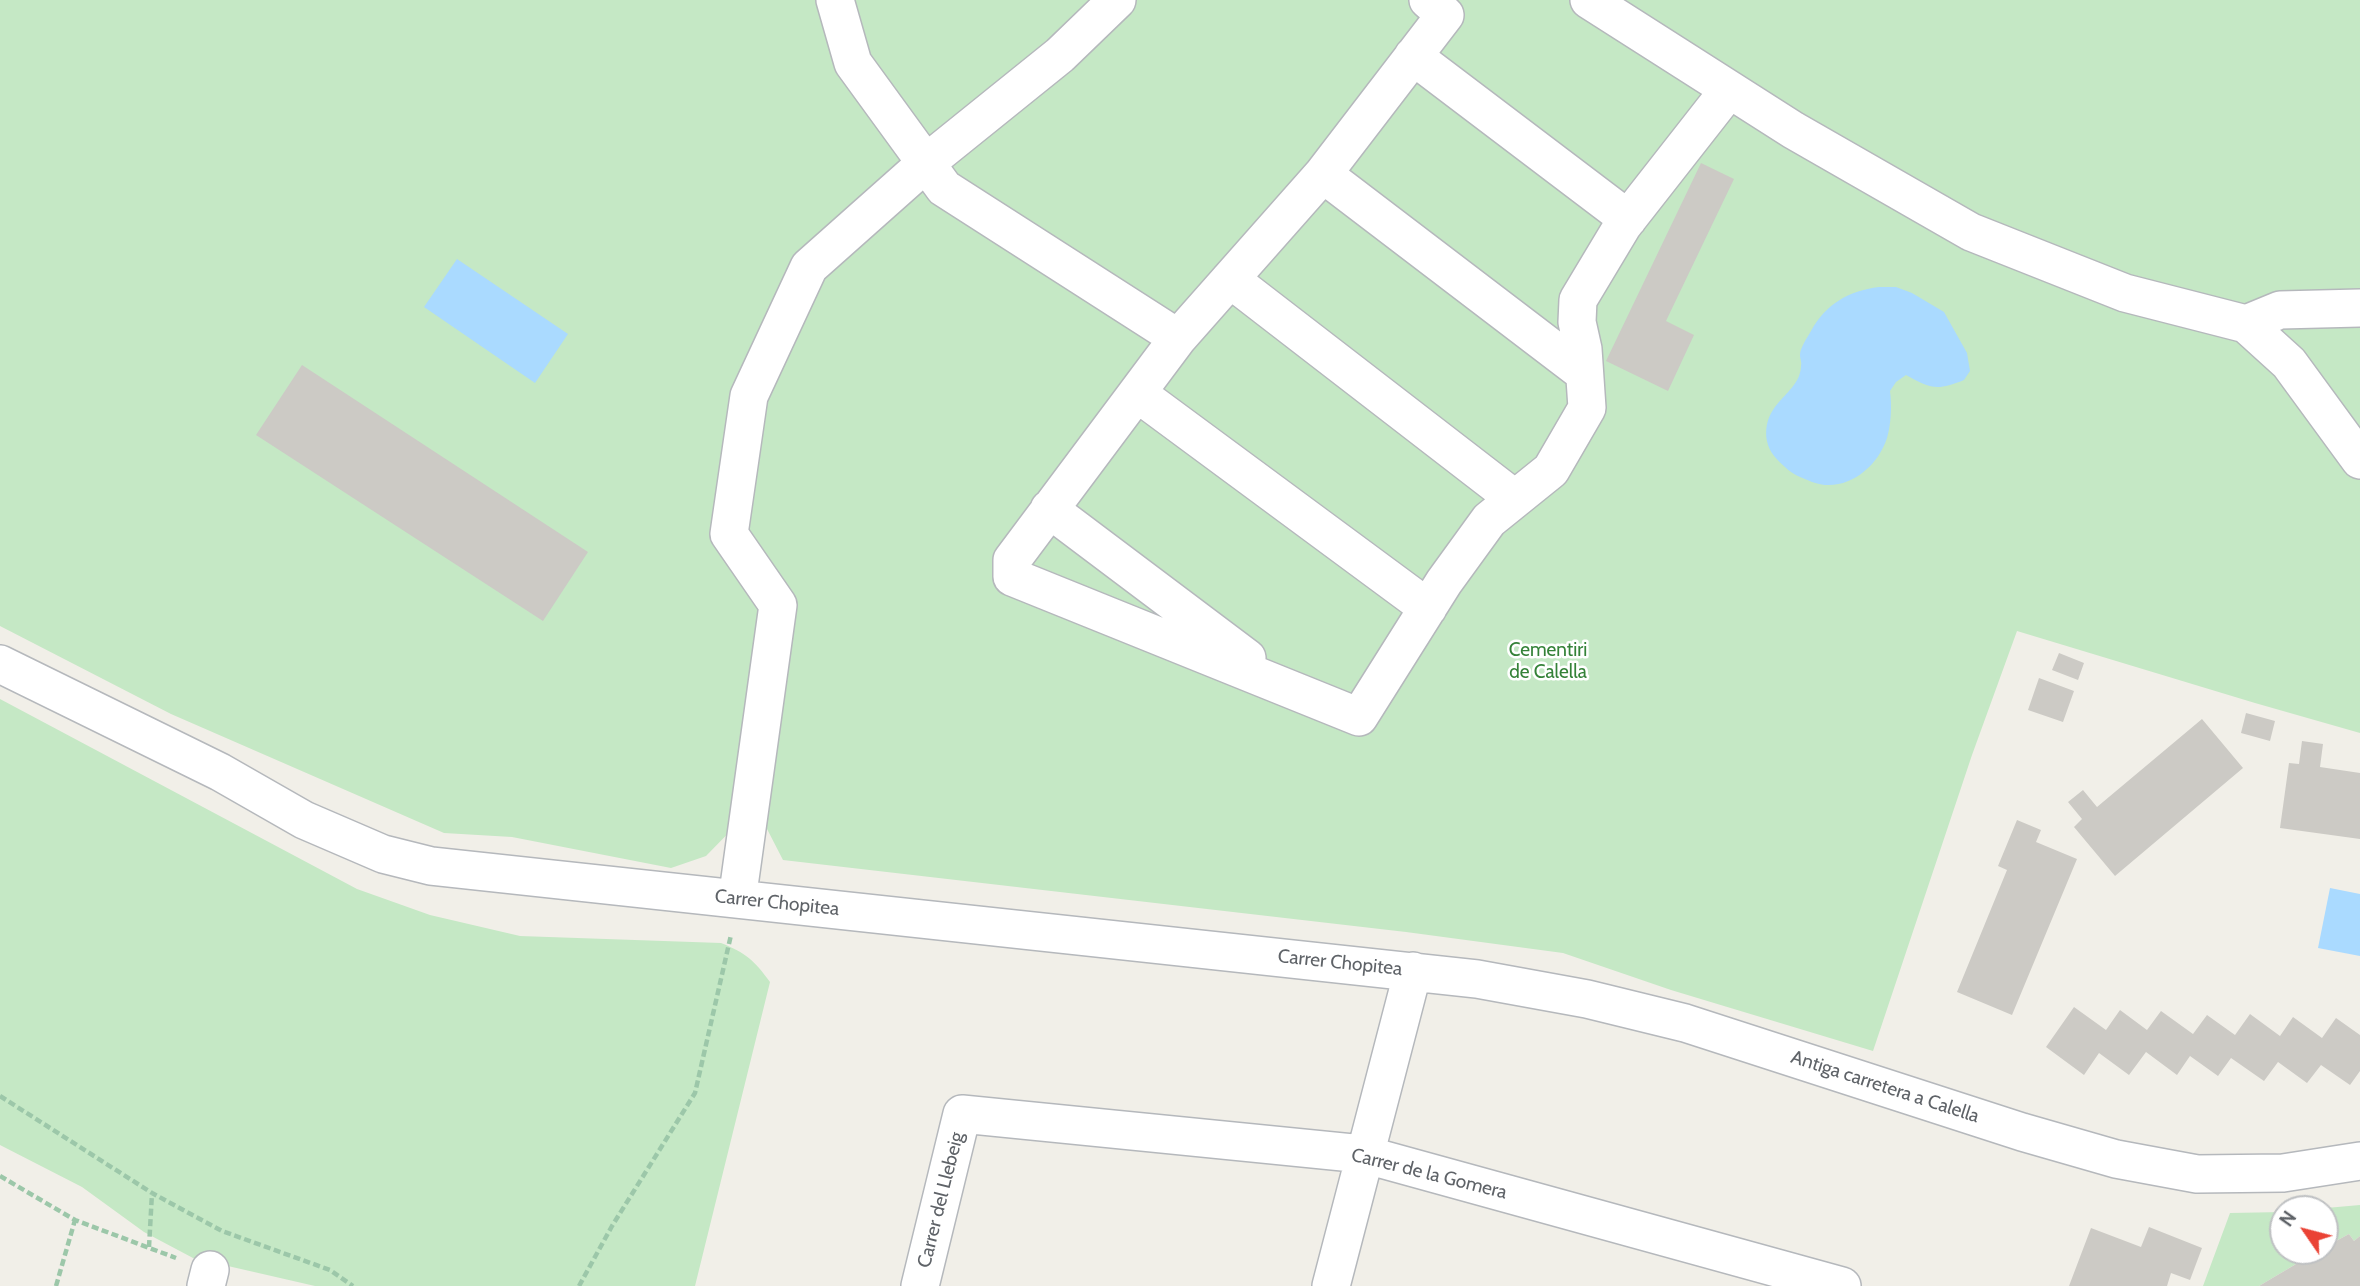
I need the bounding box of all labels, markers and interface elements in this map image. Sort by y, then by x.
park label: Cementiri de Calella [1509,639,1587,683]
street label: Carrer Chopitea [714,885,840,921]
street label: Carrer Chopitea [1277,945,1403,981]
street label: Antiga carretera a Calella [1788,1046,1982,1128]
street label: Carrer del Llebeig [913,1130,969,1270]
street label: Carrer de la Gomera [1349,1144,1509,1204]
north arrow [2269,1195,2339,1265]
text: N [2275,1207,2301,1231]

